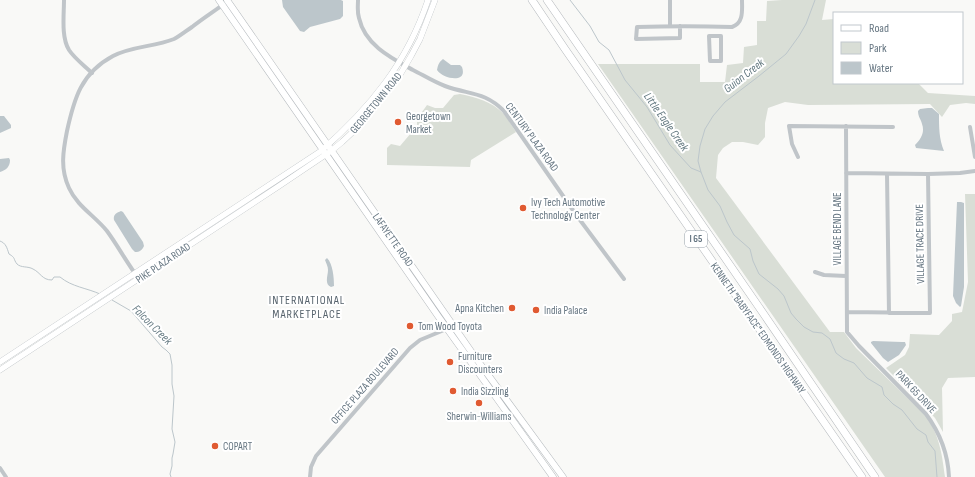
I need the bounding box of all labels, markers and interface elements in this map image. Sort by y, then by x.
legend [833,12,963,84]
text: Road [869,21,889,36]
text: Park [869,41,887,56]
water label: Guion Creek [721,55,768,97]
text: Water [869,61,893,76]
street label: GEORGETOWN ROAD [347,70,405,136]
water label: Little Eagle Creek [640,90,692,155]
street label: CENTURY PLAZA ROAD [503,100,561,174]
place label: Georgetown Market [406,110,451,136]
marker: Georgetown Market [393,117,403,127]
street label: VILLAGE BEND LANE [831,192,844,266]
place label: Ivy Tech Automotive Technology Center [531,196,605,222]
marker: Ivy Tech Automotive Technology Center [518,203,528,213]
street label: VILLAGE TRACE DRIVE [913,204,927,284]
street label: LAFAYETTE ROAD [370,211,416,269]
road number: I 65 [685,231,707,247]
street label: PIKE PLAZA ROAD [133,240,193,286]
street label: KENNETH "BABYFACE" EDMONDS HIGHWAY [708,260,808,396]
district label: INTERNATIONAL MARKETPLACE [269,293,345,322]
water label: Falcon Creek [129,302,176,349]
place label: Apna Kitchen [454,302,504,315]
marker: Apna Kitchen [507,303,517,313]
place label: India Palace [544,304,587,317]
marker: India Palace [531,305,541,315]
place label: Tom Wood Toyota [418,320,482,333]
marker: Tom Wood Toyota [405,321,415,331]
street label: OFFICE PLAZA BOULEVARD [328,345,402,427]
place label: Furniture Discounters [458,350,502,376]
marker: Furniture Discounters [445,357,455,367]
street label: PARK 65 DRIVE [893,368,939,416]
place label: India Sizzling [461,385,509,398]
marker: India Sizzling [448,386,458,396]
marker: Sherwin-Williams [474,398,484,408]
place label: Sherwin-Williams [447,410,511,423]
place label: COPART [223,440,253,453]
marker: COPART [210,441,220,451]

